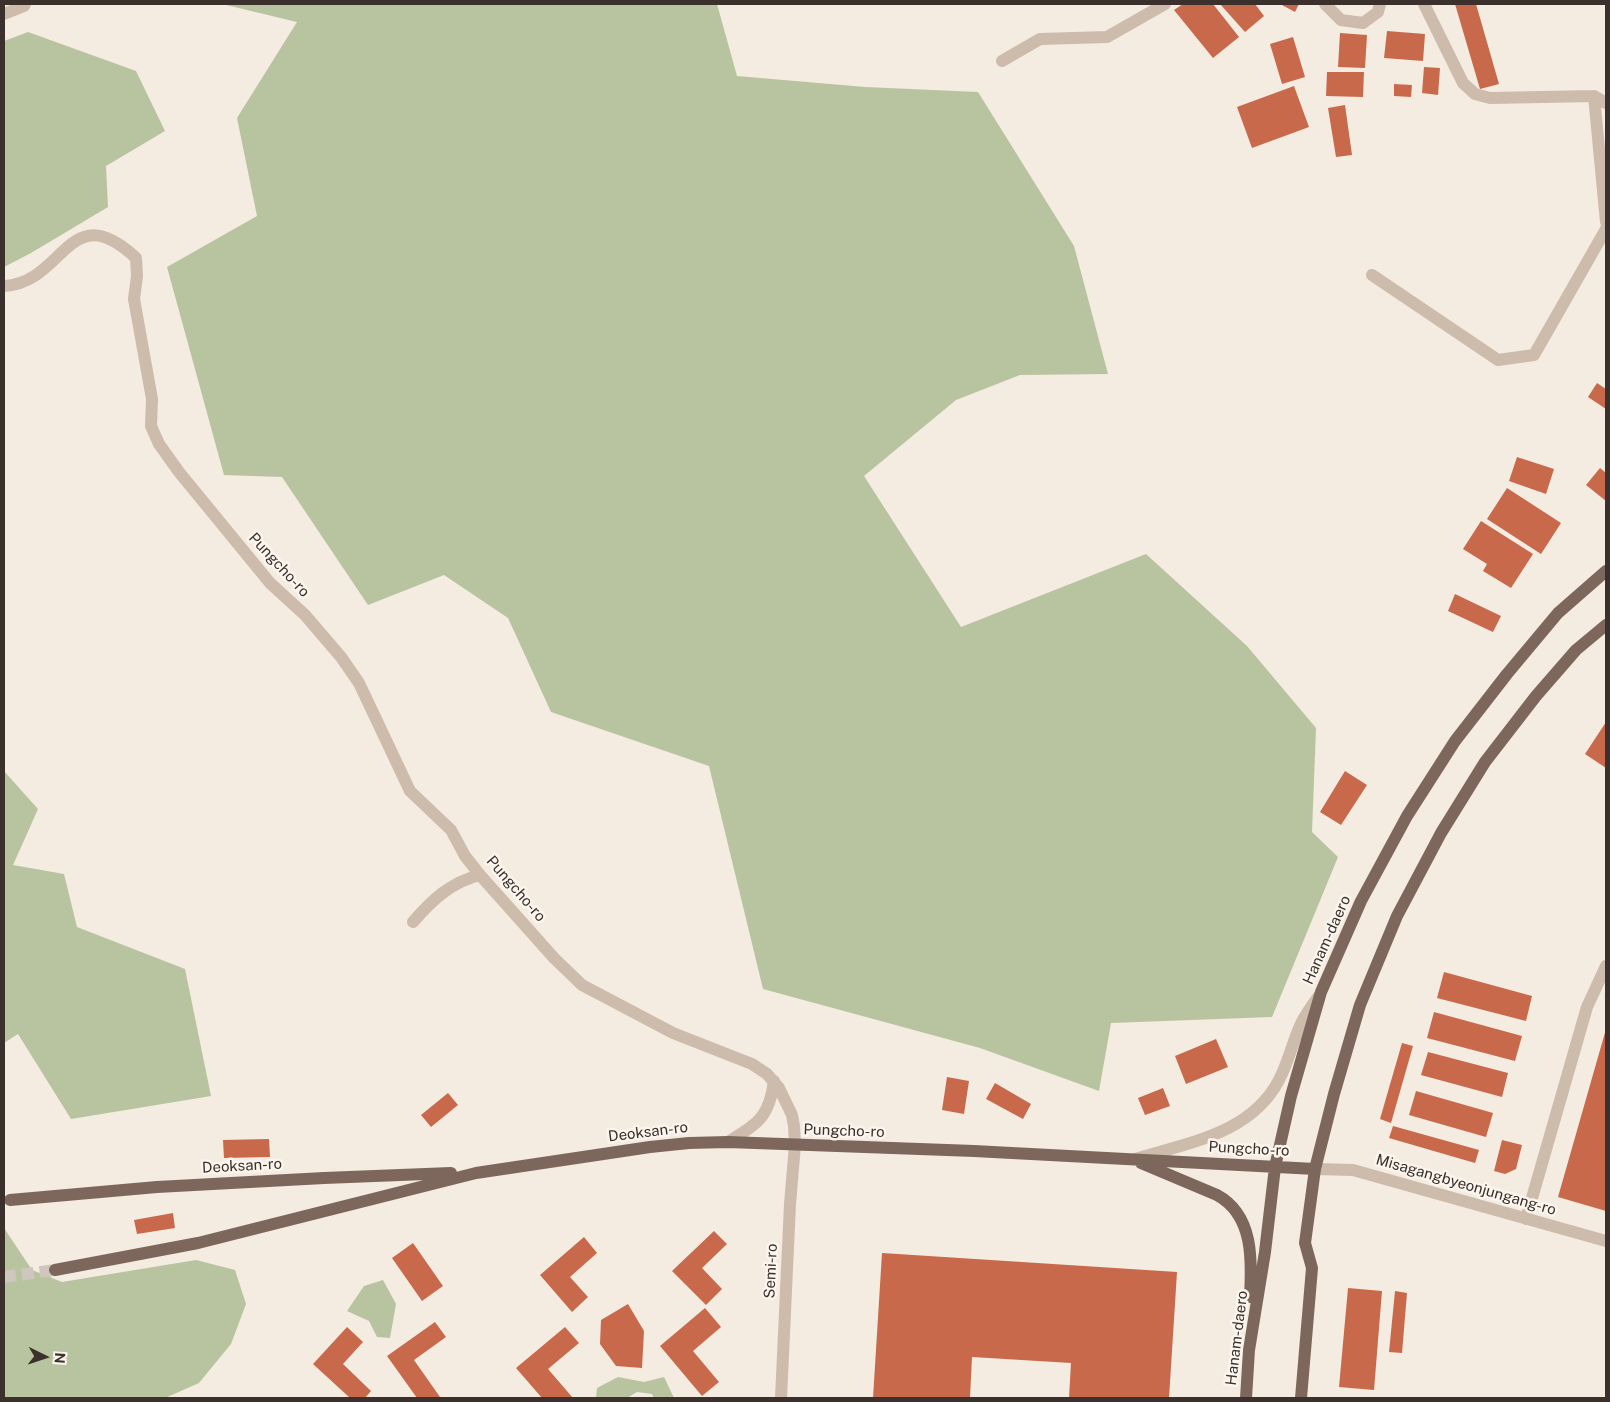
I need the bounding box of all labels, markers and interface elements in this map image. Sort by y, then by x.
street label: Pungcho-ro [245,529,313,601]
street label: Pungcho-ro [483,852,549,926]
street label: Hanam-daero [1299,893,1355,987]
street label: Deoksan-ro [607,1118,689,1146]
street label: Pungcho-ro [803,1121,885,1141]
street label: Pungcho-ro [1208,1138,1290,1160]
street label: Misagangbyeonjungang-ro [1374,1151,1558,1219]
street label: Deoksan-ro [202,1155,282,1177]
street label: Semi-ro [761,1243,781,1299]
street label: Hanam-daero [1222,1290,1252,1386]
north arrow [20,1332,70,1382]
text: N [52,1352,68,1364]

